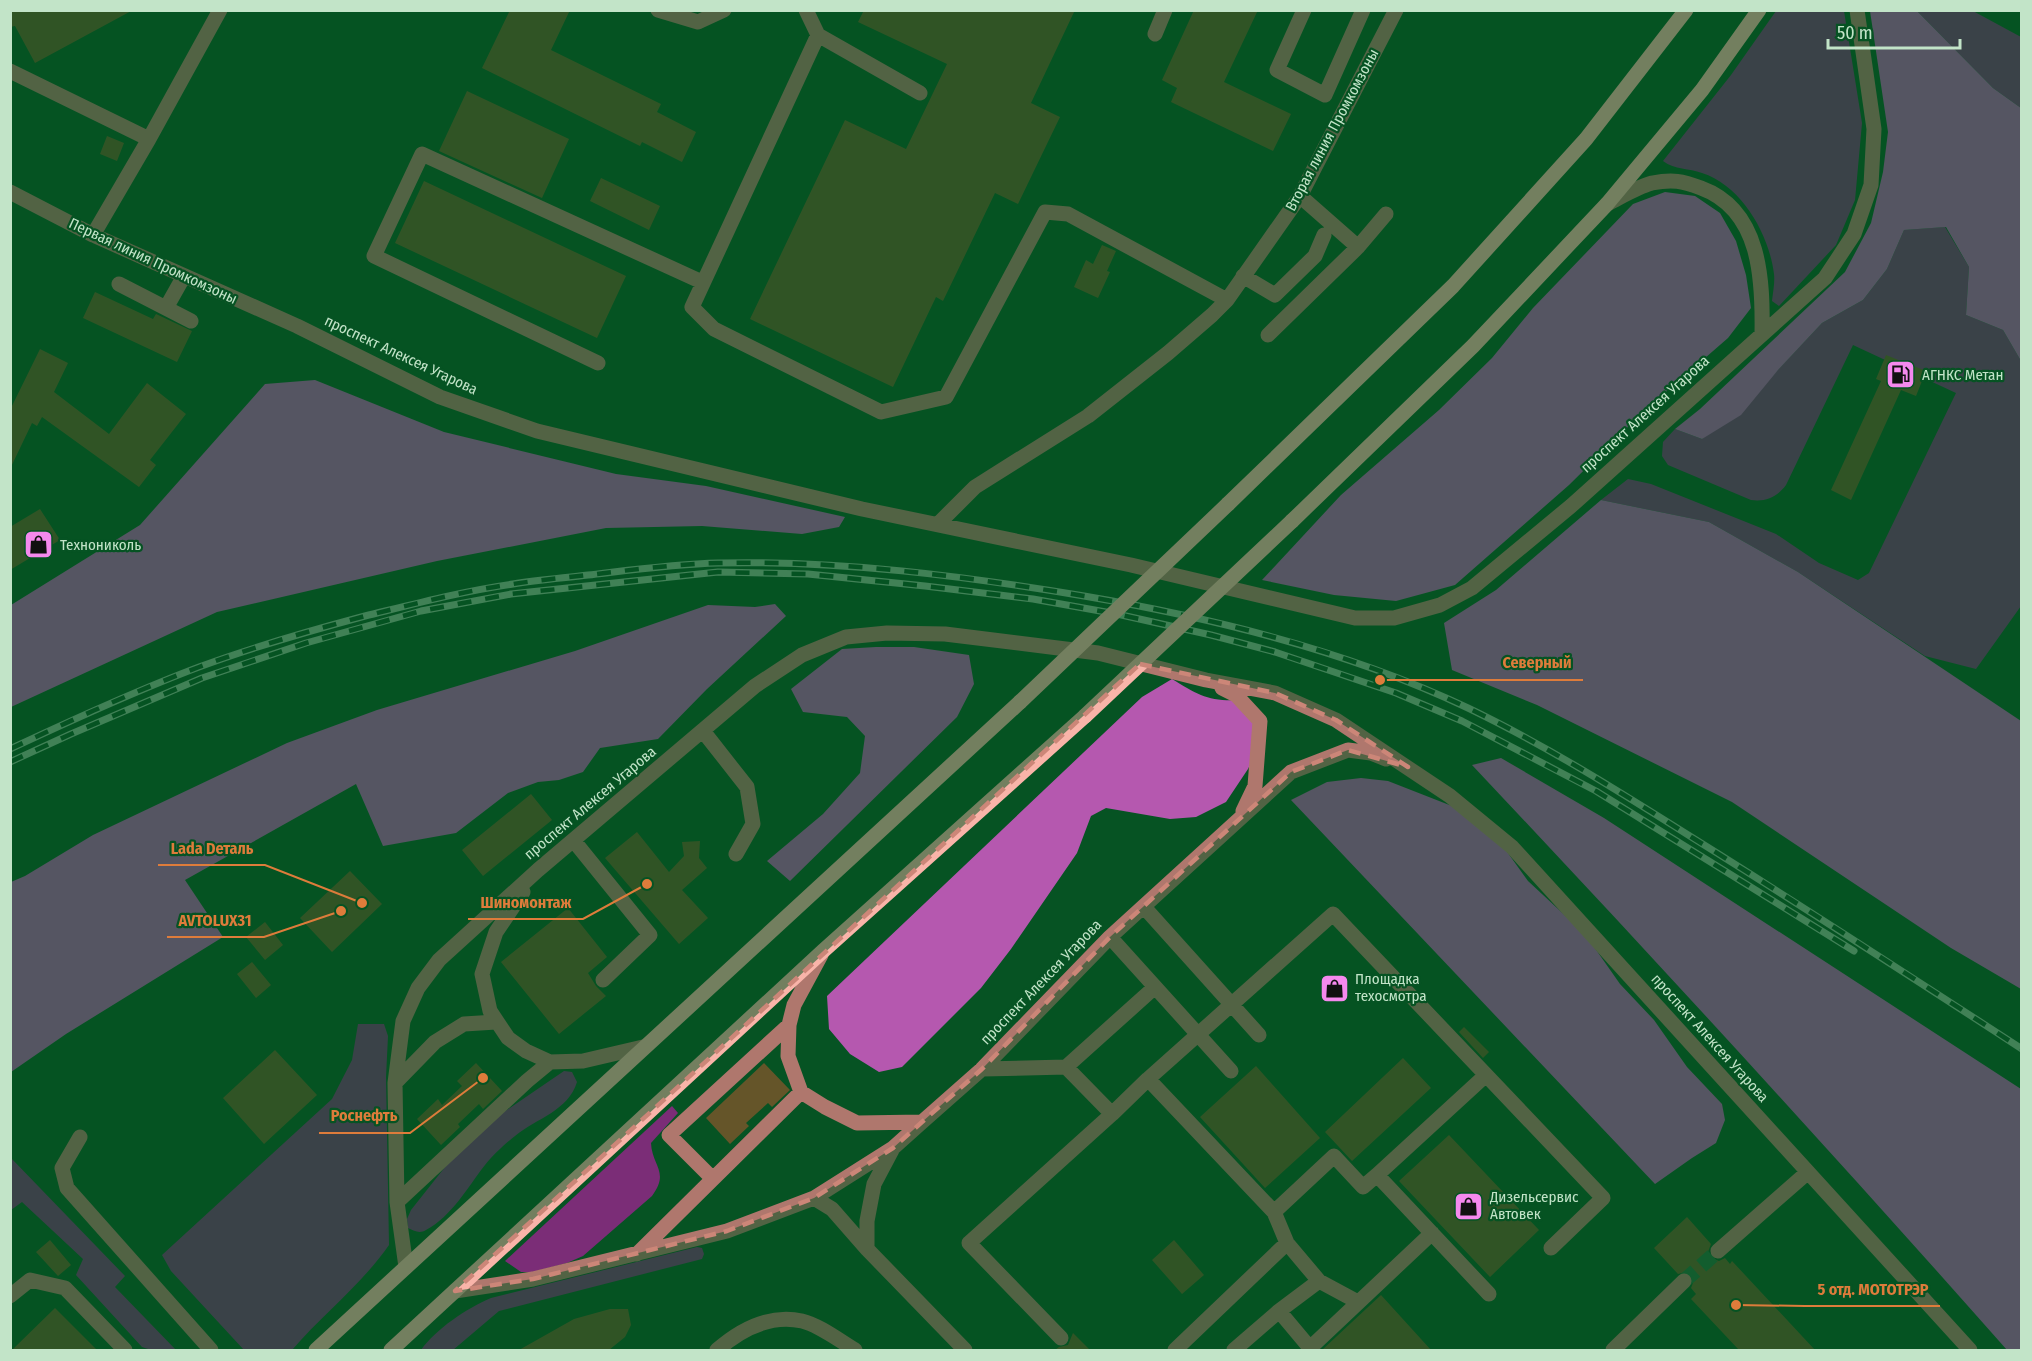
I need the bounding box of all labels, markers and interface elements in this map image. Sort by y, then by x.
scale bar [1828,12,1960,50]
text: 50 m [1837,22,1873,44]
street label: Вторая линия Промкомзоны [1282,46,1382,214]
street label: Первая линия Промкомзоны [66,214,240,308]
street label: проспект Алексея Угарова [322,312,480,398]
street label: проспект Алексея Угарова [1577,352,1713,476]
fuel station icon: АГНКС Метан [1885,359,1917,391]
place label: АГНКС Метан [1922,366,2003,384]
shop icon: Технониколь [23,529,55,561]
place label: Технониколь [60,536,141,554]
callout: Северный [1490,646,1583,680]
text: Северный [1502,653,1572,672]
street label: проспект Алексея Угарова [520,743,660,863]
callout: Lada Dеталь [158,831,265,865]
text: Lada Dеталь [171,839,254,858]
callout: Шиномонтаж [468,885,583,919]
text: Шиномонтаж [481,893,571,912]
callout: AVTOLUX31 [167,903,264,937]
text: AVTOLUX31 [177,911,252,930]
street label: проспект Алексея Угарова [977,916,1105,1048]
place label: Площадка техосмотра [1355,970,1427,1005]
street label: проспект Алексея Угарова [1648,970,1772,1106]
shop icon: Площадка техосмотра [1318,972,1350,1004]
callout: Роснефть [319,1099,410,1133]
text: Роснефть [331,1106,398,1125]
place label: Дизельсервис Автовек [1489,1188,1579,1223]
shop icon: Дизельсервис Автовек [1453,1190,1485,1222]
callout: 5 отд. МОТОТРЭР [1805,1272,1940,1306]
text: 5 отд. МОТОТРЭР [1817,1280,1929,1299]

